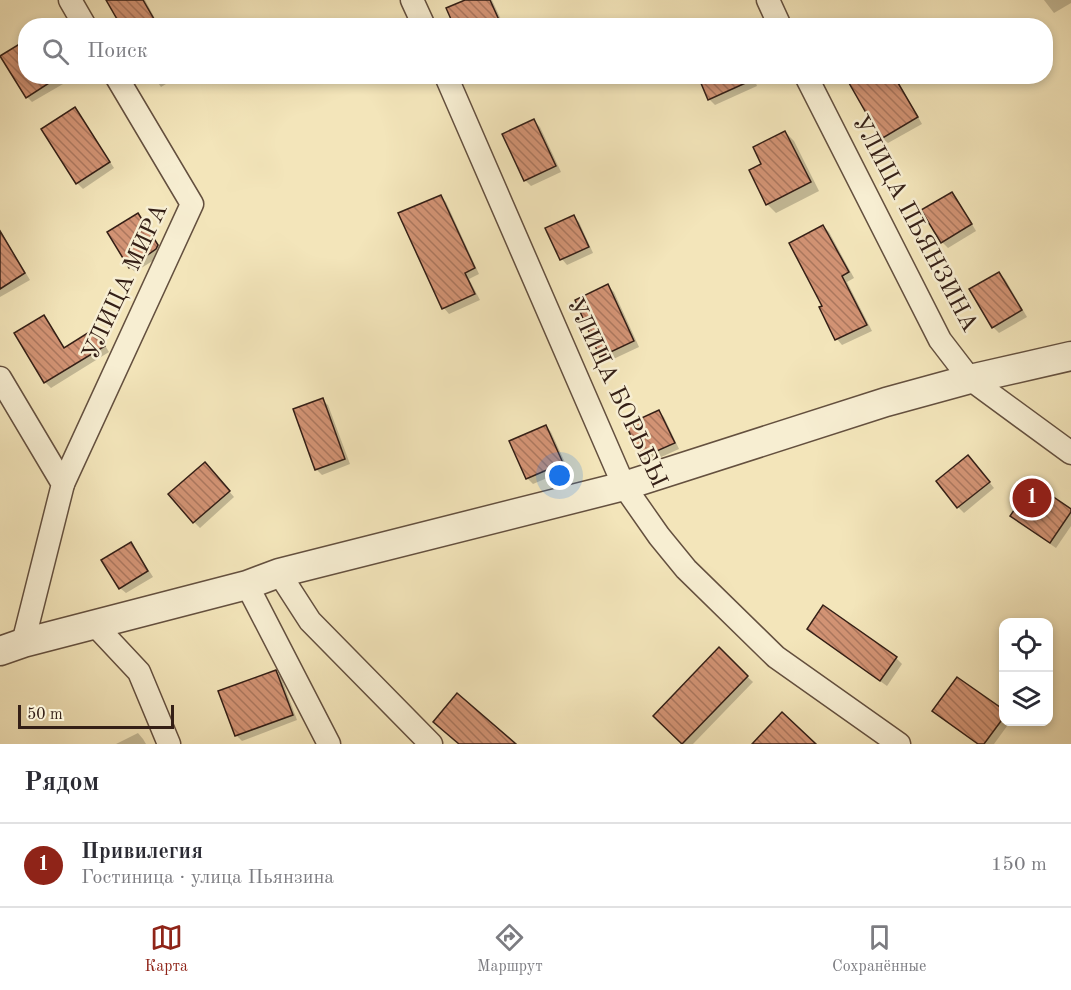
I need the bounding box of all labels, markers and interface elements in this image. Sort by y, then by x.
search box [18,18,1053,84]
icon: search [39,35,72,68]
text: Поиск [87,40,148,62]
street label: УЛИЦА ПЬЯНЗИНА [847,112,981,336]
street label: УЛИЦА МИРА [79,200,173,364]
street label: УЛИЦА БОРЬБЫ [562,295,670,491]
your location [545,461,574,490]
pin: 1 [1012,476,1052,520]
map controls [999,618,1053,726]
button: locate [999,618,1053,672]
button: layers [999,672,1053,726]
scale bar [18,702,174,730]
text: 50 m [27,707,63,723]
text: Рядом [24,770,99,796]
text: Привилегия [81,841,203,863]
text: 1 [38,855,49,875]
text: 150 m [991,855,1047,875]
text: Гостиница · улица Пьянзина [81,868,334,888]
tab: Карта [145,921,188,977]
tab: Маршрут [477,921,543,977]
tab: Сохранённые [832,921,926,977]

